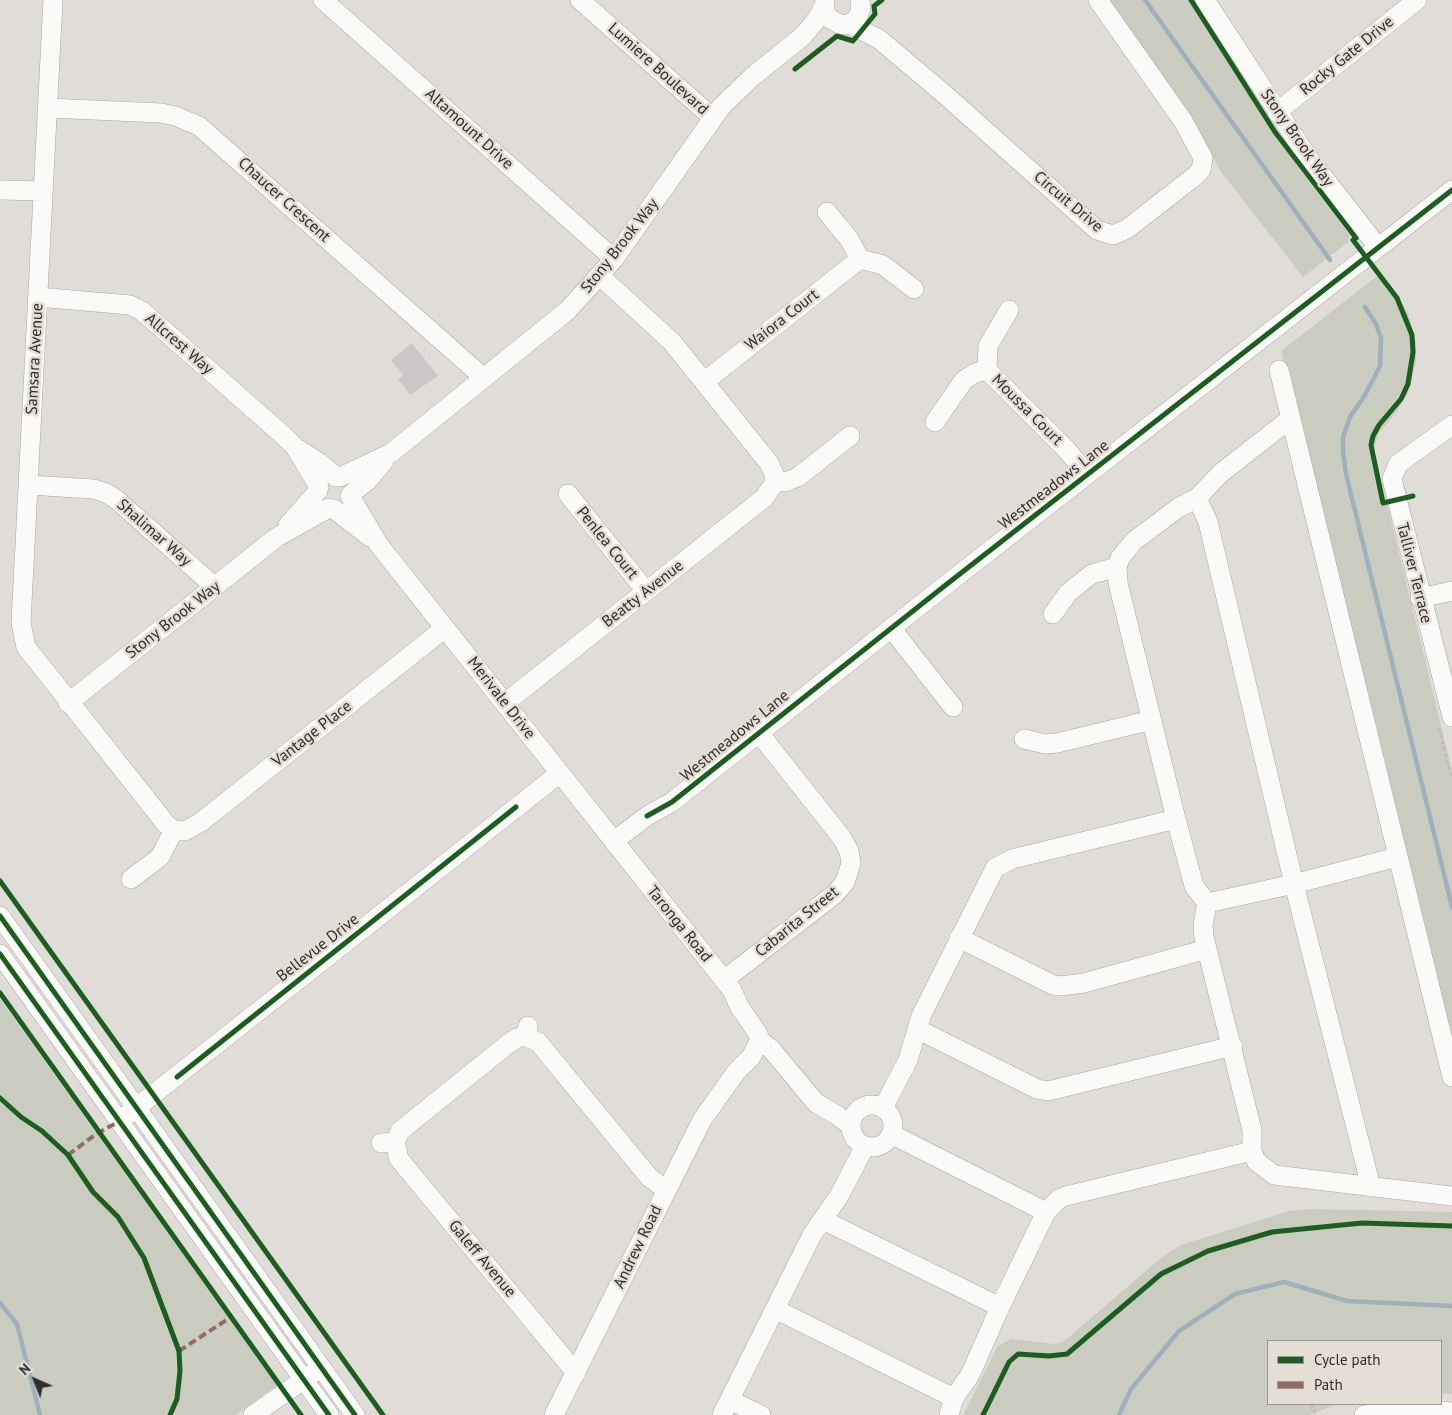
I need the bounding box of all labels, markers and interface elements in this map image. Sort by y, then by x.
street label: Rocky Gate Drive [1296,12,1398,100]
street label: Lumiere Boulevard [604,19,712,119]
street label: Altamount Drive [421,84,517,174]
street label: Stony Brook Way [1256,86,1338,190]
street label: Chaucer Crescent [234,154,334,246]
street label: Circuit Drive [1029,167,1107,237]
street label: Stony Brook Way [577,195,663,297]
street label: Waiora Court [741,285,823,355]
street label: Samsara Avenue [22,303,48,415]
street label: Allcrest Way [141,309,217,379]
street label: Moussa Court [987,370,1067,450]
street label: Westmeadows Lane [995,436,1113,534]
street label: Shalimar Way [113,495,195,571]
street label: Penlea Court [572,503,642,583]
street label: Talliver Terrace [1392,521,1436,625]
street label: Beatty Avenue [598,556,688,632]
street label: Stony Brook Way [122,577,224,663]
street label: Merivale Drive [463,653,539,743]
street label: Westmeadows Lane [677,686,793,786]
street label: Vantage Place [268,697,356,771]
street label: Taronga Road [642,882,716,966]
street label: Cabarita Street [751,883,843,961]
street label: Bellevue Drive [273,910,363,986]
street label: Andrew Road [610,1202,666,1292]
street label: Galeff Avenue [444,1216,520,1302]
legend [1267,1340,1442,1405]
text: Cycle path [1314,1350,1380,1369]
north arrow [10,1355,60,1405]
text: N [15,1360,34,1379]
text: Path [1314,1375,1343,1394]

